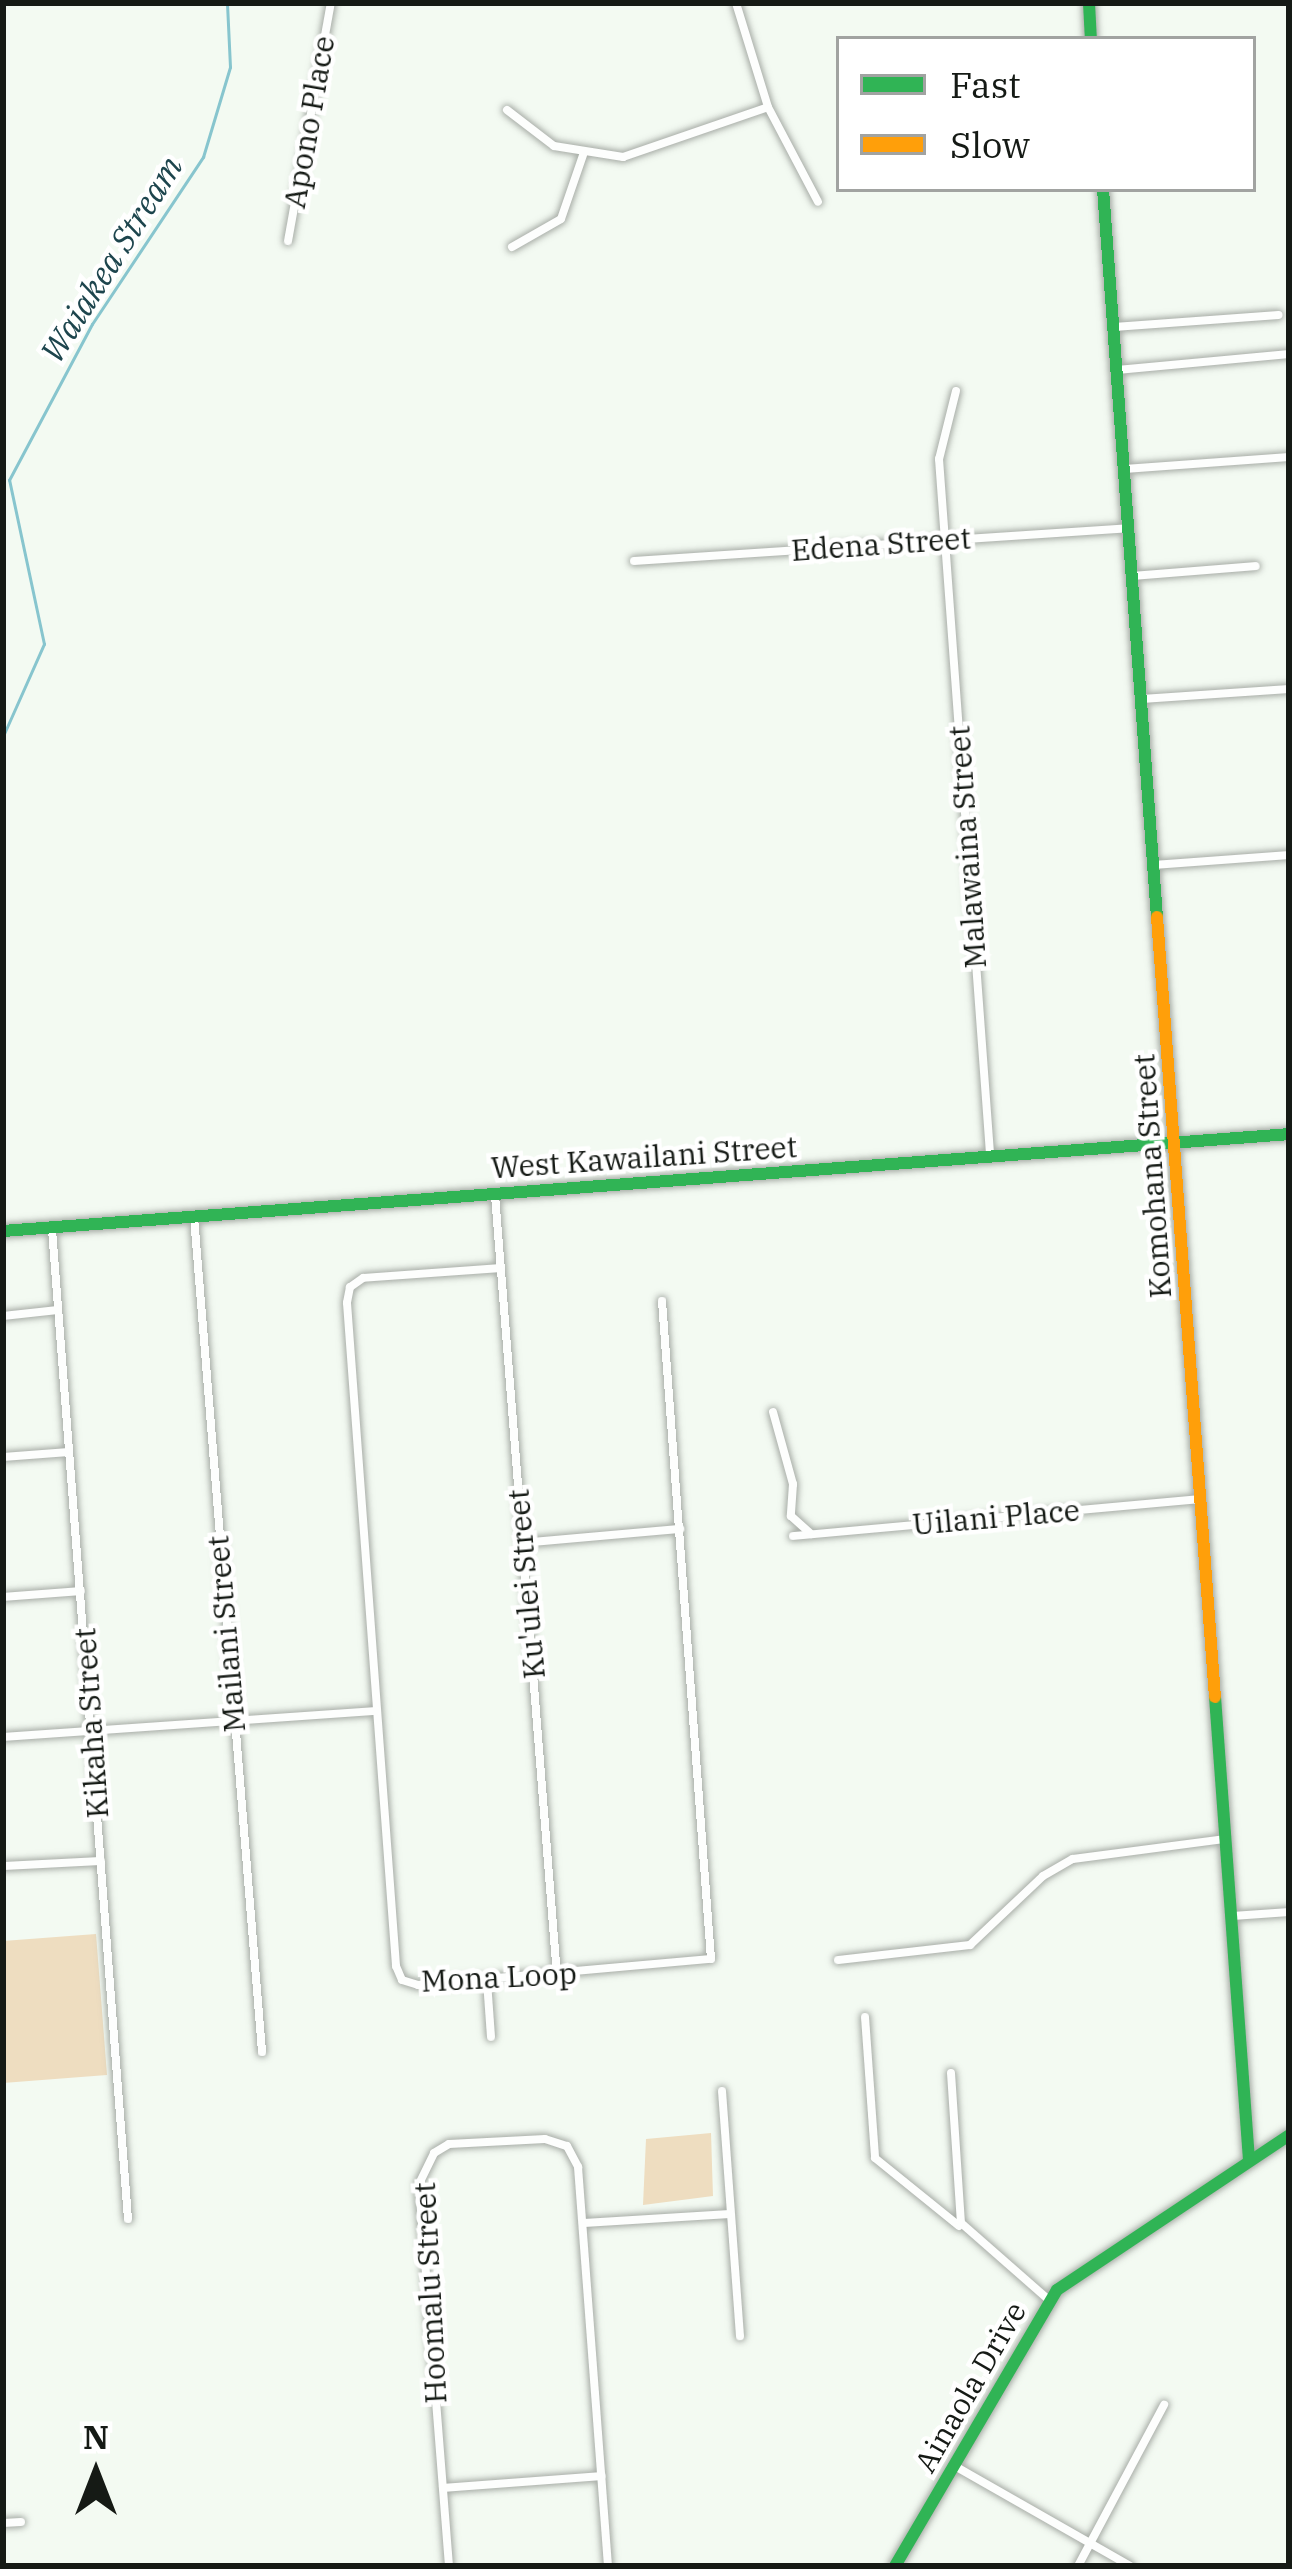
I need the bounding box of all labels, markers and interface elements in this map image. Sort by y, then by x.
street label: Apono Place [276,33,342,211]
legend [836,36,1256,192]
text: Fast [950,61,1021,108]
text: Slow [950,121,1030,168]
water label: Waiakea Stream [32,149,190,369]
street label: Edena Street [790,520,972,568]
street label: Malawaina Street [941,724,993,970]
street label: Komohana Street [1126,1053,1178,1299]
street label: West Kawailani Street [490,1128,798,1186]
street label: Ku'ulei Street [500,1488,552,1680]
street label: Uilani Place [911,1492,1081,1542]
street label: Mailani Street [199,1534,253,1734]
street label: Kikaha Street [66,1627,116,1819]
street label: Mona Loop [420,1955,578,1999]
street label: Hoomalu Street [406,2181,454,2405]
street label: Ainaola Drive [907,2295,1033,2479]
north arrow [36,2413,156,2533]
text: N [83,2415,109,2458]

